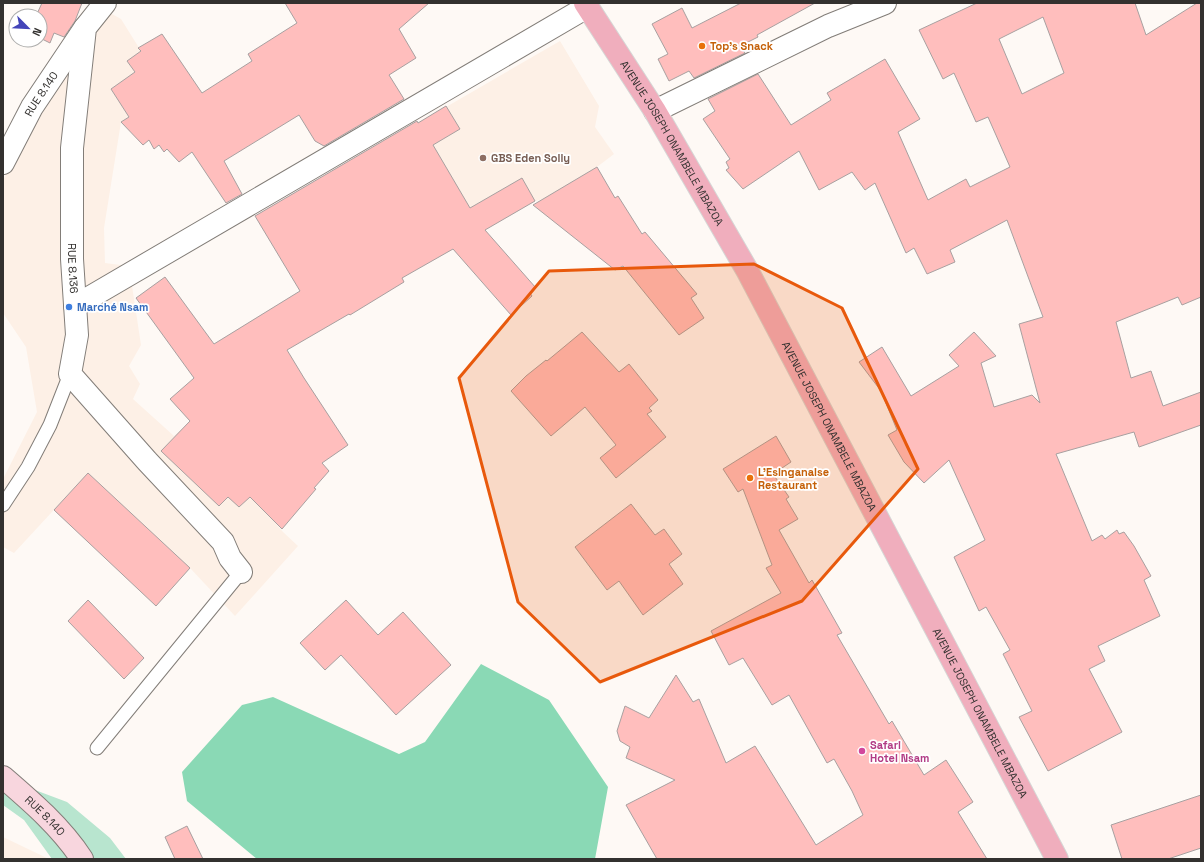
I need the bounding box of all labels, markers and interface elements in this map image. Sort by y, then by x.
north arrow [8,8,48,48]
text: N [29,26,45,38]
place label: Top's Snack [710,39,774,53]
marker: Top's Snack [697,41,707,51]
street label: AVENUE JOSEPH ONAMBELE MBAZOA [617,58,727,228]
street label: RUE 8.140 [21,69,61,119]
place label: GBS Eden Solly [491,151,570,165]
marker: GBS Eden Solly [478,153,488,163]
street label: RUE 8.136 [65,243,81,294]
place label: Marché Nsam [77,300,148,314]
marker: Marché Nsam [64,302,74,312]
street label: AVENUE JOSEPH ONAMBELE MBAZOA [779,339,880,514]
place label: L'Esinganaise Restaurant [758,465,829,492]
marker: L'Esinganaise Restaurant [745,473,755,483]
street label: AVENUE JOSEPH ONAMBELE MBAZOA [930,626,1031,800]
place label: Safari Hotel Nsam [870,738,930,765]
marker: Safari Hotel Nsam [857,746,867,756]
street label: RUE 8.140 [22,793,68,838]

